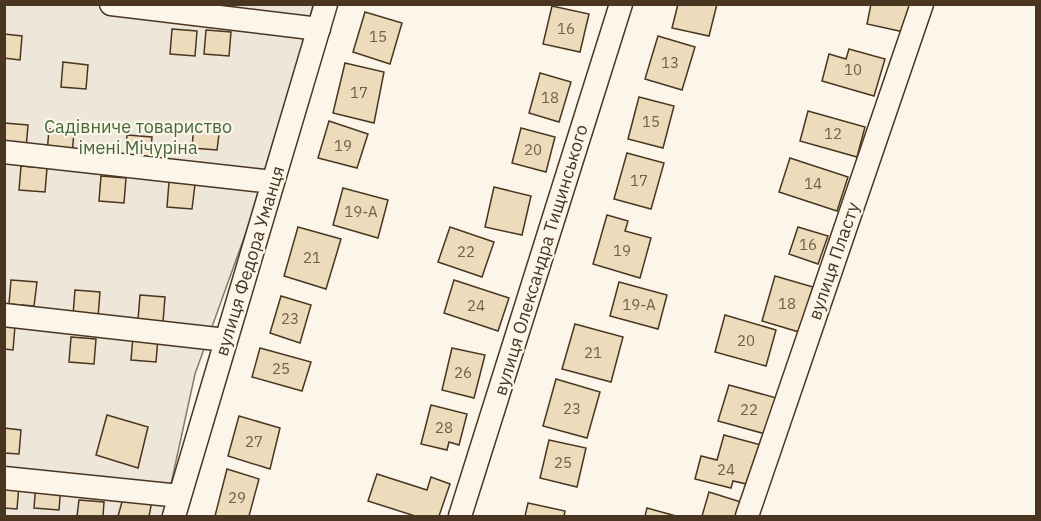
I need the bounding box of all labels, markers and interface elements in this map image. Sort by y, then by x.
house number: 16 [557,19,575,38]
house number: 15 [369,27,387,46]
house number: 13 [661,53,679,72]
house number: 10 [844,60,862,79]
house number: 17 [350,83,368,102]
house number: 18 [541,88,559,107]
house number: 15 [642,112,660,131]
park label: Садівниче товариство імені Мічуріна [44,115,232,159]
street label: вулиця Олександра Тищинського [488,122,593,398]
house number: 12 [824,124,842,143]
house number: 19 [334,136,352,155]
house number: 20 [524,140,542,159]
street label: вулиця Федора Уманця [210,163,289,359]
house number: 17 [630,171,648,190]
house number: 14 [804,174,822,193]
street label: вулиця Пласту [803,199,864,323]
house number: 19-А [344,202,378,221]
house number: 16 [799,235,817,254]
house number: 19 [613,241,631,260]
house number: 22 [457,242,475,261]
house number: 21 [303,248,321,267]
house number: 18 [778,294,796,313]
house number: 19-А [622,295,656,314]
house number: 24 [467,296,485,315]
house number: 23 [281,309,299,328]
house number: 20 [737,331,755,350]
house number: 21 [584,343,602,362]
house number: 25 [272,359,290,378]
house number: 26 [454,363,472,382]
house number: 23 [563,399,581,418]
house number: 22 [740,400,758,419]
house number: 28 [435,418,453,437]
house number: 27 [245,432,263,451]
house number: 25 [554,453,572,472]
house number: 24 [717,460,735,479]
house number: 29 [228,488,246,507]

